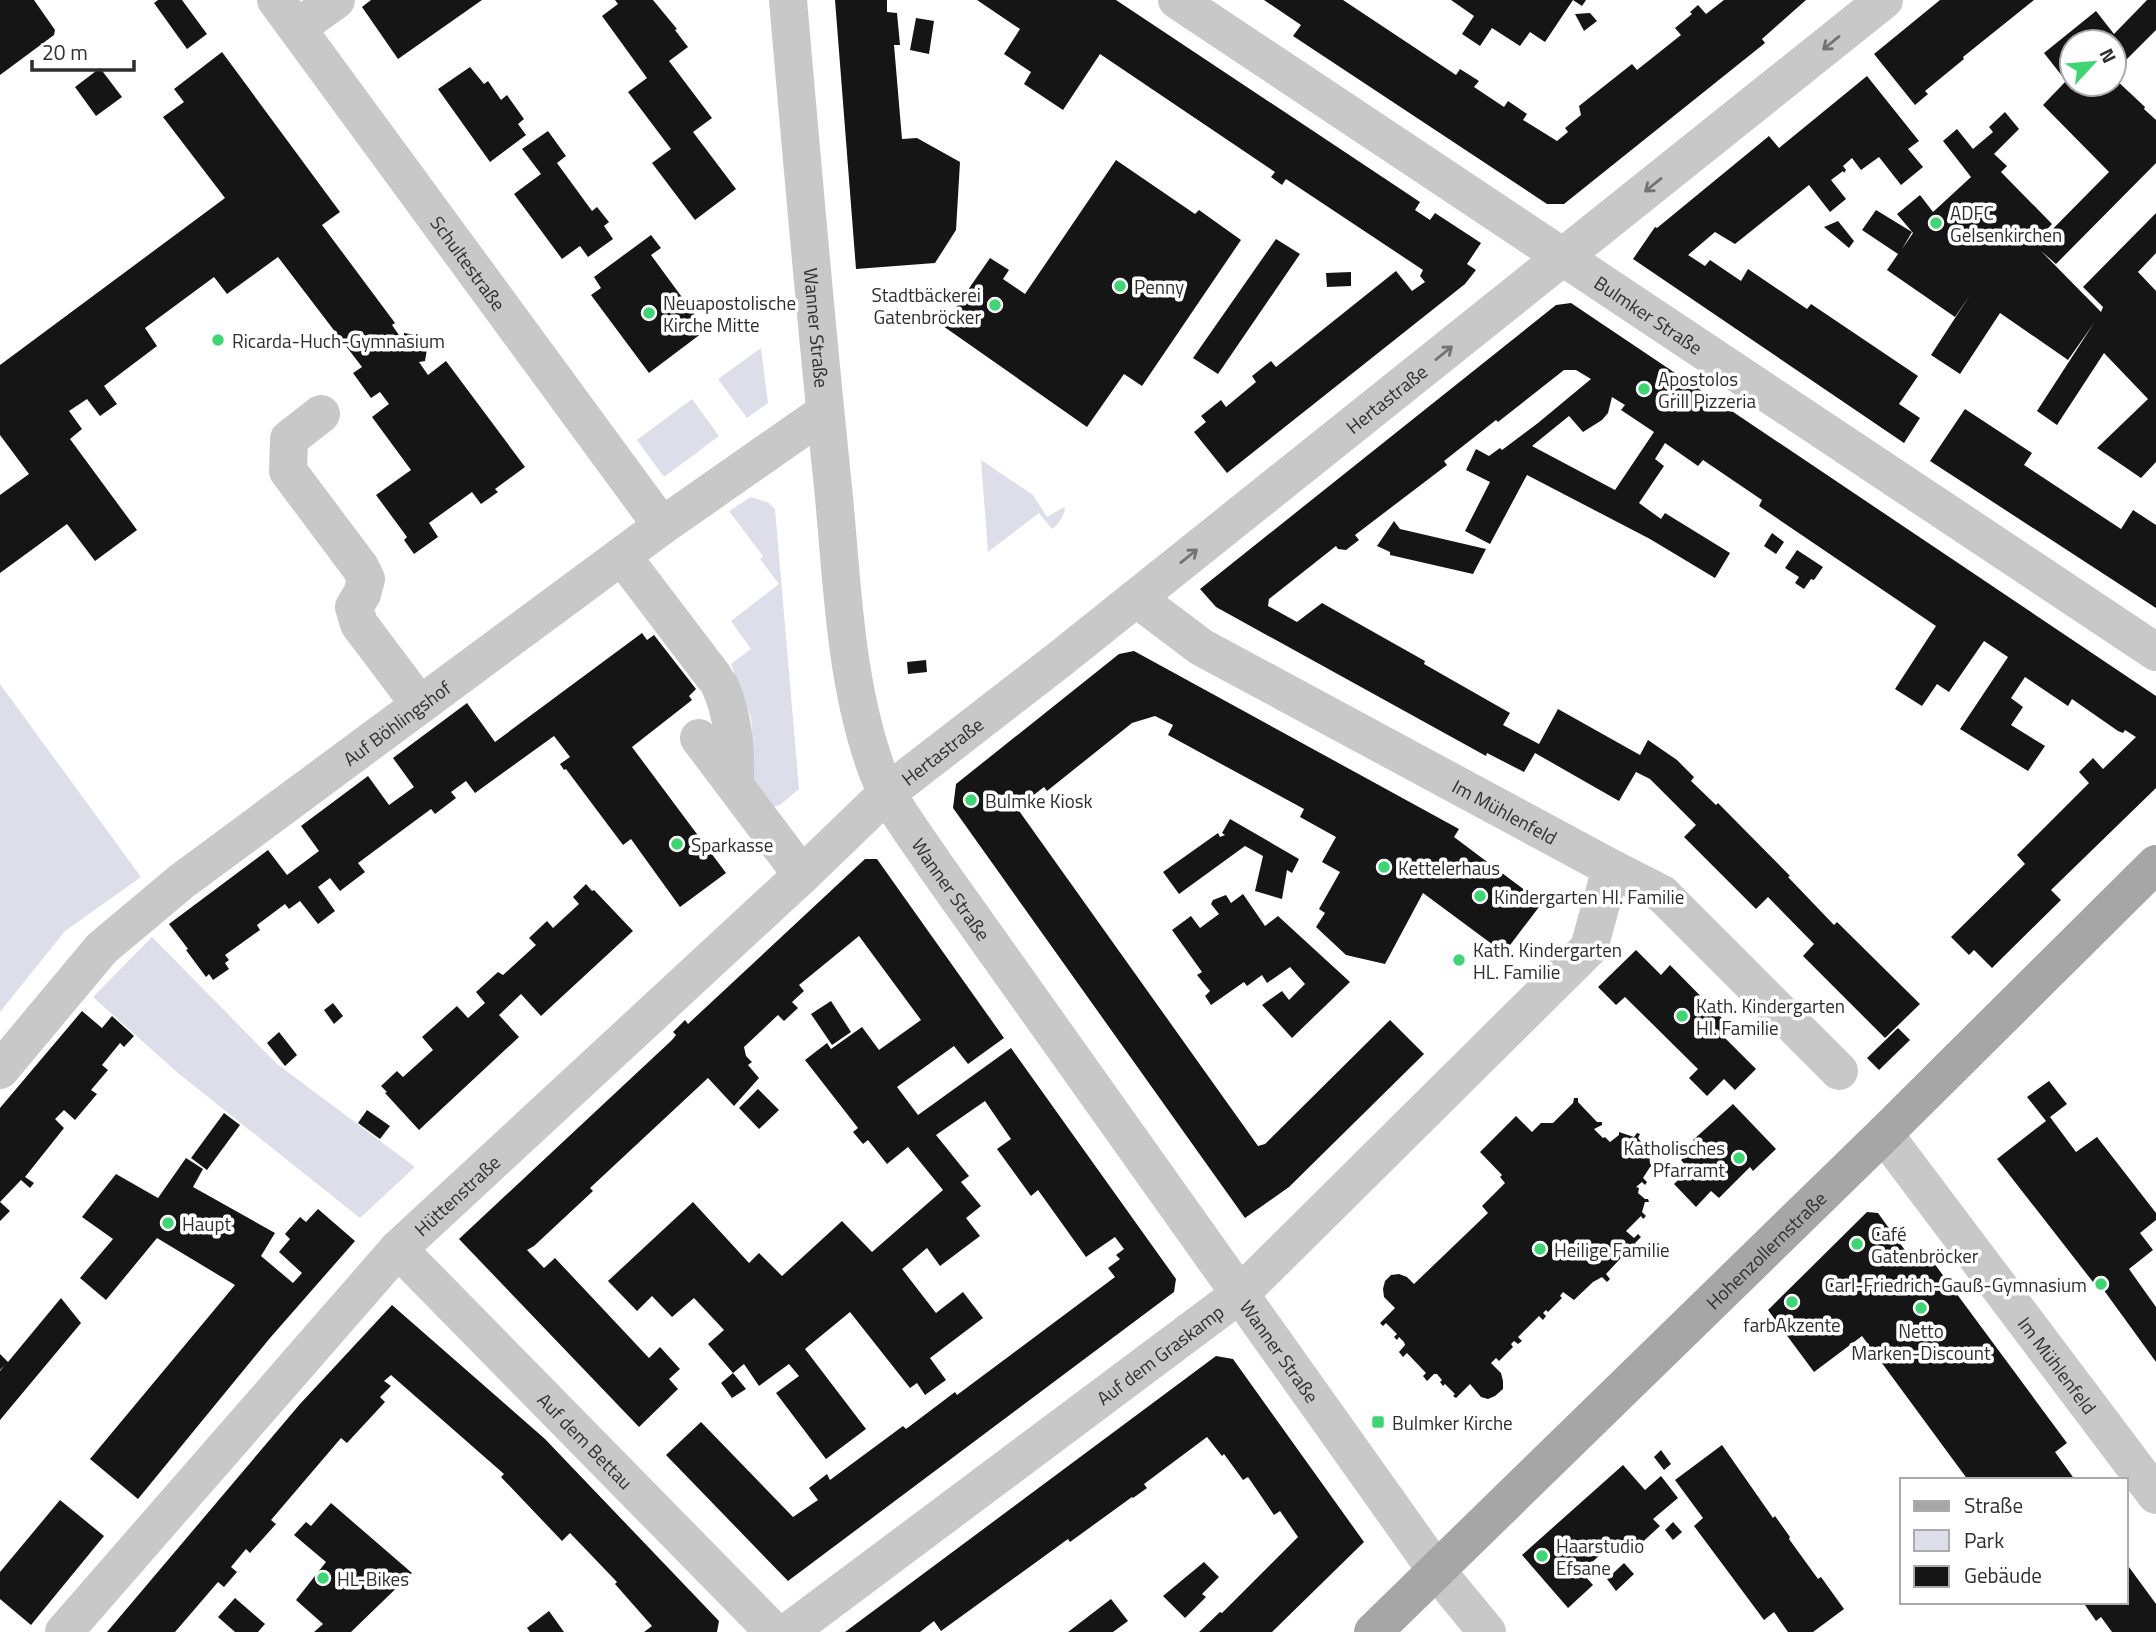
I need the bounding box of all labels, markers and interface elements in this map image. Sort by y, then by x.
scale bar [32,28,133,72]
north arrow [2058,28,2128,98]
one-way arrow [1822,35,1840,50]
text: 20 m [42,36,88,68]
text: N [2093,43,2125,68]
one-way arrow [1645,177,1663,193]
place label: ADFC Gelsenkirchen [1950,198,2062,249]
street label: Schultestraße [424,209,514,316]
marker: ADFC Gelsenkirchen [1928,215,1944,231]
street label: Wanner Straße [797,266,837,389]
street label: Bulmker Straße [1589,268,1709,361]
place label: Penny [1134,272,1184,301]
marker: Penny [1112,278,1128,294]
place label: Stadtbäckerei Gatenbröcker [872,280,981,331]
place label: Neuapostolische Kirche Mitte [663,288,796,339]
marker: Stadtbäckerei Gatenbröcker [987,297,1003,313]
marker: Neuapostolische Kirche Mitte [641,305,657,321]
place label: Ricarda-Huch-Gymnasium [232,326,445,355]
marker: Ricarda-Huch-Gymnasium [210,332,226,348]
one-way arrow [1434,345,1452,360]
street label: Hertastraße [1339,357,1433,440]
place label: Apostolos Grill Pizzeria [1658,364,1756,415]
marker: Apostolos Grill Pizzeria [1636,381,1652,397]
one-way arrow [1180,548,1198,563]
street label: Auf Böhlingshof [336,672,457,772]
street label: Hertastraße [894,709,989,792]
street label: Im Mühlenfeld [1448,771,1563,851]
place label: Bulmke Kiosk [985,786,1093,815]
marker: Bulmke Kiosk [963,792,979,808]
place label: Sparkasse [691,830,773,859]
street label: Wanner Straße [905,831,998,946]
marker: Sparkasse [669,836,685,852]
place label: Kettelerhaus [1398,853,1500,882]
marker: Kettelerhaus [1376,859,1392,875]
place label: Kindergarten Hl. Familie [1494,882,1684,911]
marker: Kindergarten Hl. Familie [1472,888,1488,904]
place label: Kath. Kindergarten HL. Familie [1473,935,1622,986]
marker: Kath. Kindergarten HL. Familie [1451,952,1467,968]
place label: Kath. Kindergarten Hl. Familie [1696,991,1845,1042]
marker: Kath. Kindergarten Hl. Familie [1674,1008,1690,1024]
place label: Katholisches Pfarramt [1623,1133,1725,1184]
street label: Hüttenstraße [407,1147,506,1242]
marker: Katholisches Pfarramt [1731,1150,1747,1166]
street label: Hohenzollernstraße [1698,1184,1832,1315]
place label: Haupt [182,1209,231,1238]
marker: Haupt [160,1215,176,1231]
place label: Café Gatenbröcker [1871,1219,1979,1270]
place label: Heilige Familie [1554,1235,1670,1264]
marker: Café Gatenbröcker [1849,1236,1865,1252]
marker: Heilige Familie [1532,1241,1548,1257]
place label: Carl-Friedrich-Gauß-Gymnasium [1824,1270,2087,1299]
marker: Carl-Friedrich-Gauß-Gymnasium [2093,1276,2109,1292]
street label: Wanner Straße [1234,1293,1327,1408]
marker: farbAkzente [1784,1294,1800,1310]
street label: Auf dem Graskamp [1090,1297,1229,1411]
marker: Netto Marken-Discount [1913,1300,1929,1316]
place label: farbAkzente [1743,1310,1841,1339]
street label: Im Mühlenfeld [2012,1310,2104,1420]
place label: Netto Marken-Discount [1851,1316,1991,1367]
street label: Auf dem Bettau [531,1385,640,1495]
place label: Bulmker Kirche [1392,1408,1513,1437]
marker: Bulmker Kirche [1370,1414,1386,1430]
legend [1900,1478,2128,1604]
text: Straße [1964,1489,2023,1521]
text: Park [1964,1524,2004,1556]
place label: Haarstudio Efsane [1556,1531,1644,1582]
marker: Haarstudio Efsane [1534,1548,1550,1564]
text: Gebäude [1964,1559,2042,1591]
place label: HL-Bikes [337,1564,409,1593]
marker: HL-Bikes [315,1570,331,1586]

